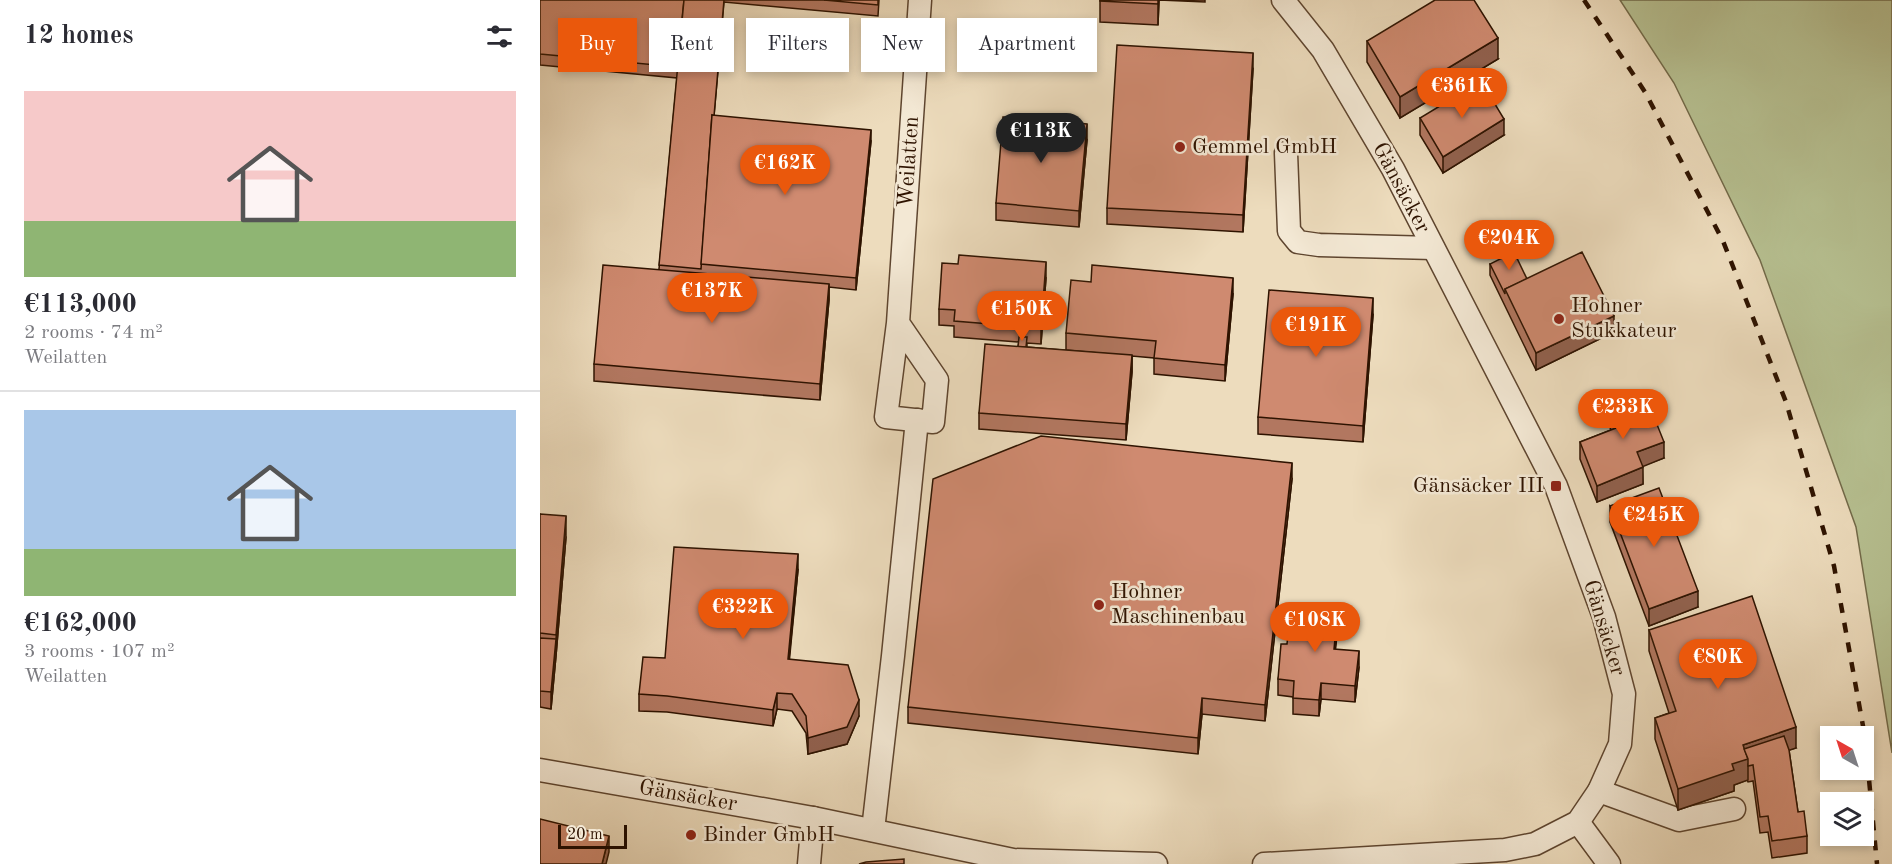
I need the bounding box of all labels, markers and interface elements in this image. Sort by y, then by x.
chip: Buy [558,18,637,72]
chip: Rent [649,18,734,72]
chip: Filters [746,18,849,72]
chip: New [861,18,945,72]
chip: Apartment [957,18,1097,72]
icon: filters [483,20,516,53]
text: 12 homes [24,23,133,49]
pin: €361K [1420,68,1504,119]
text: €361K [1431,77,1493,97]
pin: €113K [999,113,1083,164]
street label: Weilatten [895,115,923,208]
text: €113K [1010,122,1072,142]
icon: home [216,130,324,238]
place label: Gemmel GmbH [1192,136,1337,158]
street label: Gänsäcker [1368,139,1434,237]
marker: Gemmel GmbH [1173,140,1187,154]
pin: €162K [743,145,827,196]
text: €162K [754,154,816,174]
pin: €204K [1467,220,1551,271]
text: €204K [1478,229,1540,249]
pin: €137K [670,273,754,324]
text: €137K [681,282,743,302]
pin: €150K [980,291,1064,342]
text: €113,000 [24,292,137,318]
place label: Hohner Stukkateur [1571,295,1676,342]
text: €150K [991,300,1053,320]
pin: €191K [1274,307,1358,358]
marker: Hohner Stukkateur [1552,312,1566,326]
text: €191K [1285,316,1347,336]
text: 2 rooms · 74 m² [24,323,163,343]
text: Weilatten [24,348,107,368]
pin: €233K [1581,389,1665,440]
text: €233K [1592,398,1654,418]
icon: home [216,449,324,557]
place label: Gänsäcker III [1413,475,1544,497]
marker: Gänsäcker III [1549,479,1563,493]
pin: €245K [1612,497,1696,548]
text: €245K [1623,506,1685,526]
street label: Gänsäcker [1579,577,1629,679]
place label: Hohner Maschinenbau [1111,581,1245,628]
pin: €322K [701,589,785,640]
text: €322K [712,598,774,618]
marker: Hohner Maschinenbau [1092,598,1106,612]
pin: €108K [1273,602,1357,653]
text: €162,000 [24,611,137,637]
text: €108K [1284,611,1346,631]
pin: €80K [1682,639,1754,690]
text: 3 rooms · 107 m² [24,642,174,662]
text: €80K [1693,648,1743,668]
text: Weilatten [24,667,107,687]
north arrow [1820,726,1874,780]
map controls [1820,726,1874,846]
street label: Gänsäcker [637,777,739,815]
button: layers [1820,792,1874,846]
scale bar [558,822,627,850]
place label: Binder GmbH [703,824,835,846]
text: 20 m [567,827,603,843]
marker: Binder GmbH [684,828,698,842]

